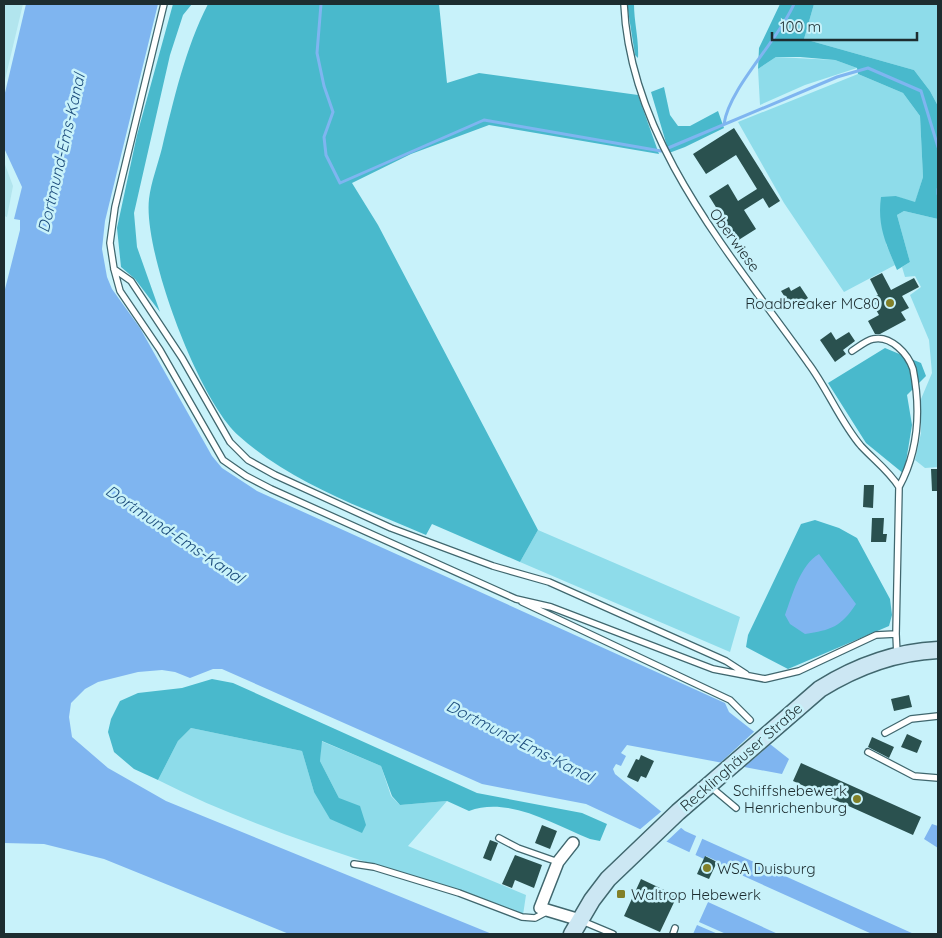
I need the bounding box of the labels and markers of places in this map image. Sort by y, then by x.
place label: Roadbreaker MC80 [745,294,880,313]
marker: Roadbreaker MC80 [884,297,896,309]
place label: Schiffshebewerk Henrichenburg [733,781,847,817]
marker: Schiffshebewerk Henrichenburg [851,793,863,805]
place label: WSA Duisburg [717,859,816,878]
marker: WSA Duisburg [701,862,713,874]
place label: Waltrop Hebewerk [631,885,761,904]
marker: Waltrop Hebewerk [615,888,627,900]

